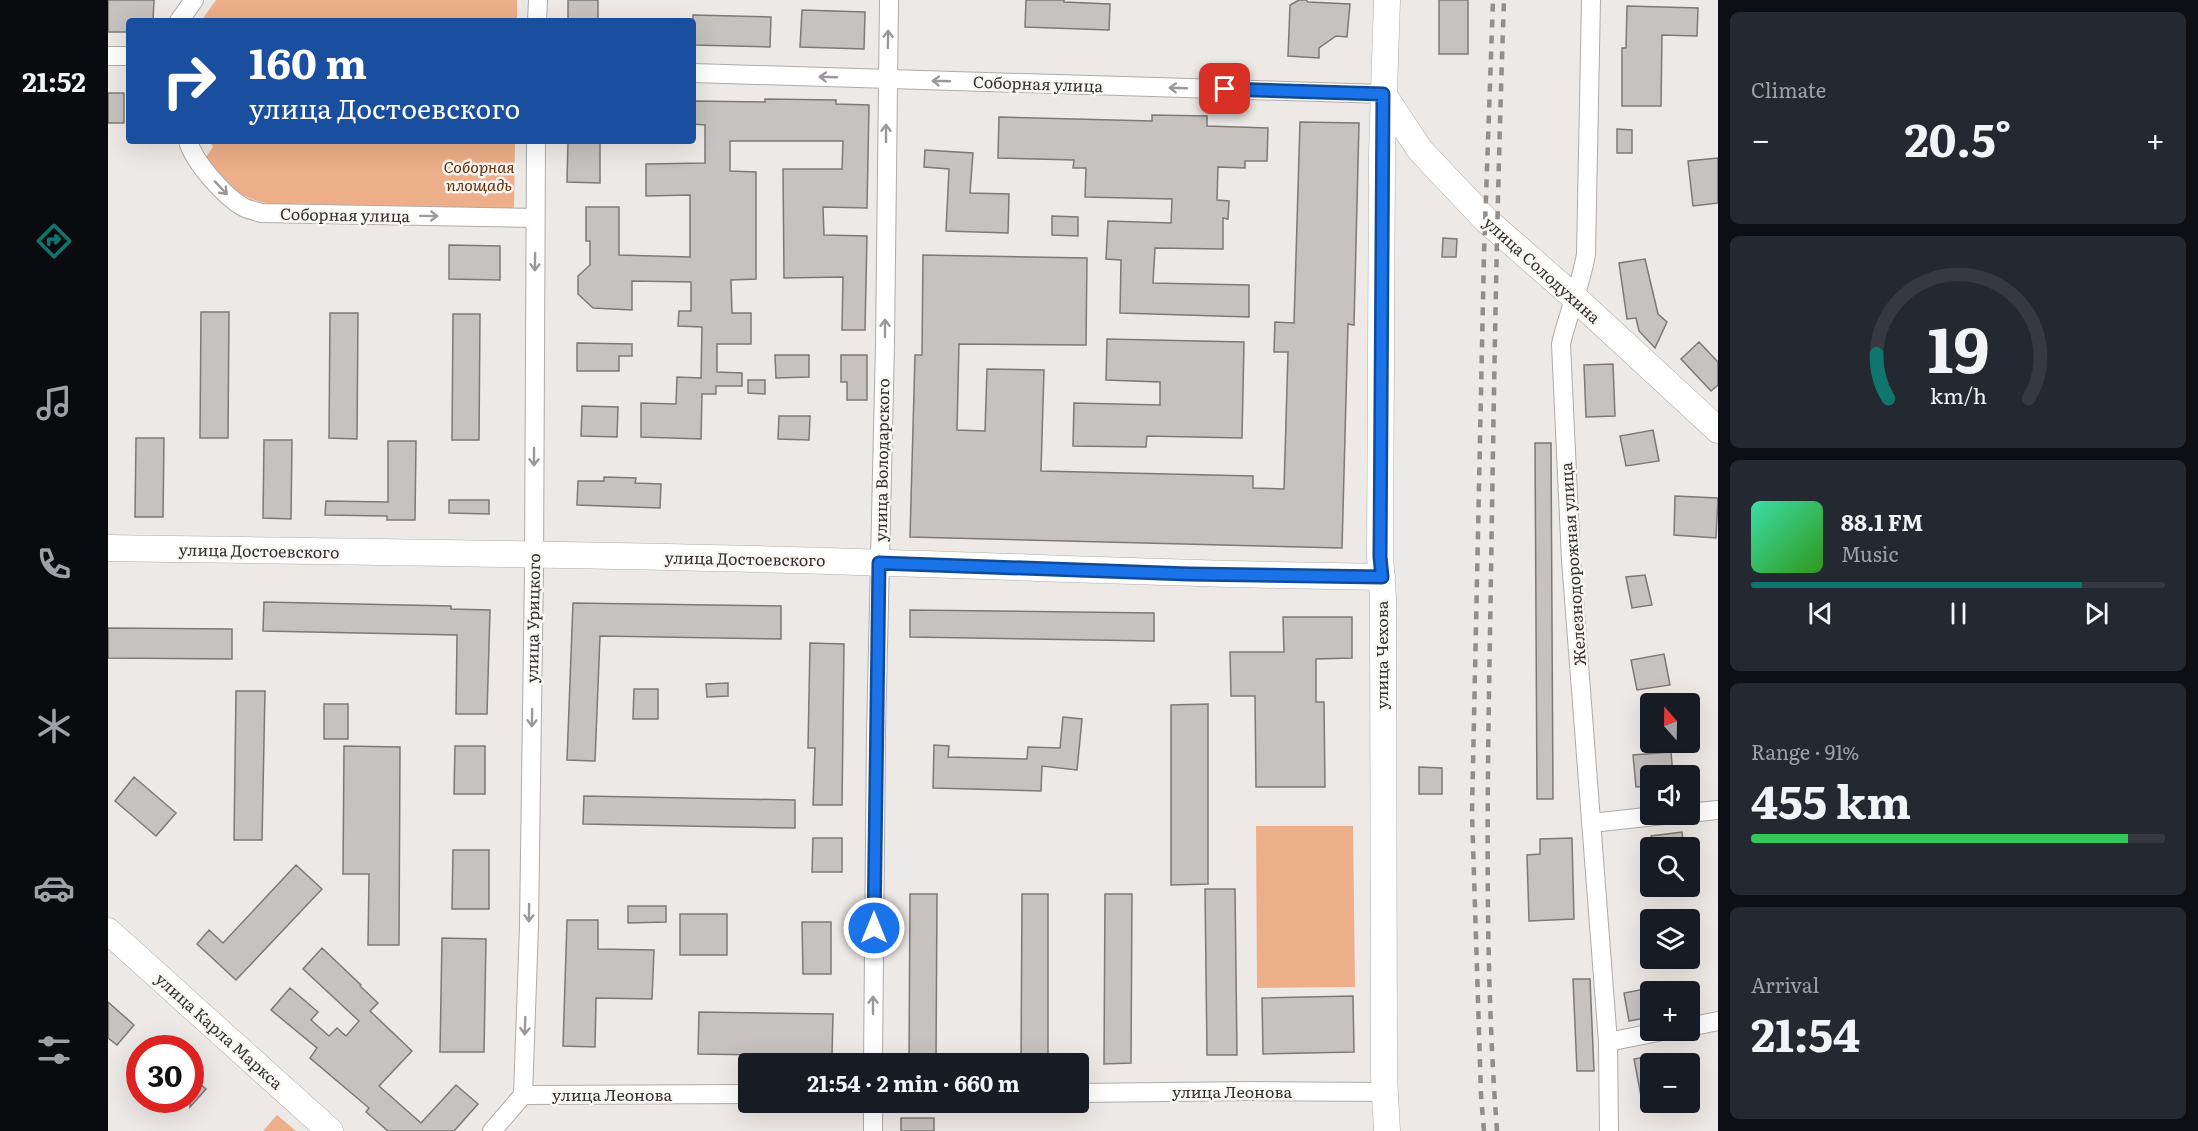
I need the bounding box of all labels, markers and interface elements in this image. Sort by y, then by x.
text: 160 m [249,30,367,92]
one-way arrow [882,30,893,50]
icon: right [150,42,228,120]
text: 21:52 [22,60,86,100]
pin [1199,63,1250,114]
street label: Соборная улица [973,69,1104,97]
one-way arrow [819,71,839,83]
icon: arrive [1208,72,1241,105]
text: Climate [1751,74,1826,104]
one-way arrow [931,75,951,86]
one-way arrow [1168,82,1188,93]
text: улица Достоевского [249,87,520,127]
text: 20.5° [1904,104,2012,171]
text: − [1751,113,1770,162]
text: + [2146,113,2165,162]
one-way arrow [881,123,892,143]
park label: Соборная площадь [443,154,515,196]
one-way arrow [214,181,228,196]
street label: Соборная улица [280,201,411,227]
one-way arrow [419,210,439,222]
street label: улица Солодухина [1479,210,1607,329]
icon: directions [33,220,75,262]
one-way arrow [529,252,540,272]
text: 19 [1927,300,1989,392]
one-way arrow [879,318,891,338]
street label: улица Володарского [868,378,894,542]
text: km/h [1929,379,1987,411]
icon: music [33,382,75,424]
one-way arrow [528,447,540,467]
street label: Железнодорожная улица [1553,461,1591,667]
text: 88.1 FM [1841,505,1923,538]
street label: улица Достоевского [178,537,340,563]
text: Music [1841,538,1898,568]
icon: phone [33,543,75,585]
street label: улица Достоевского [664,545,826,571]
street label: улица Урицкого [519,553,545,683]
icon: previous [1804,597,1837,630]
icon: pause [1942,597,1975,630]
icon: next [2080,597,2113,630]
street label: улица Чехова [1369,600,1393,709]
north arrow [1640,693,1700,753]
map controls [1640,693,1700,1113]
icon: climate [33,705,75,747]
one-way arrow [526,708,538,728]
text: Range · 91% [1751,736,1859,766]
button: sound [1640,765,1700,825]
text: 455 km [1751,766,1911,833]
button: search [1640,837,1700,897]
icon: car [33,867,75,909]
position arrow [842,896,906,960]
one-way arrow [523,903,535,923]
button: layers [1640,909,1700,969]
street label: улица Карла Маркса [151,966,289,1094]
text: Arrival [1751,969,1819,999]
button: + [1640,981,1700,1041]
one-way arrow [867,996,879,1016]
text: 21:54 [1751,999,1860,1066]
one-way arrow [520,1016,531,1036]
icon: filters [33,1029,75,1071]
speed limit sign: 30 [126,1035,204,1113]
button: − [1640,1053,1700,1113]
text: 21:54 · 2 min · 660 m [807,1066,1020,1099]
street label: улица Леонова [1172,1079,1292,1103]
street label: улица Леонова [552,1082,672,1106]

